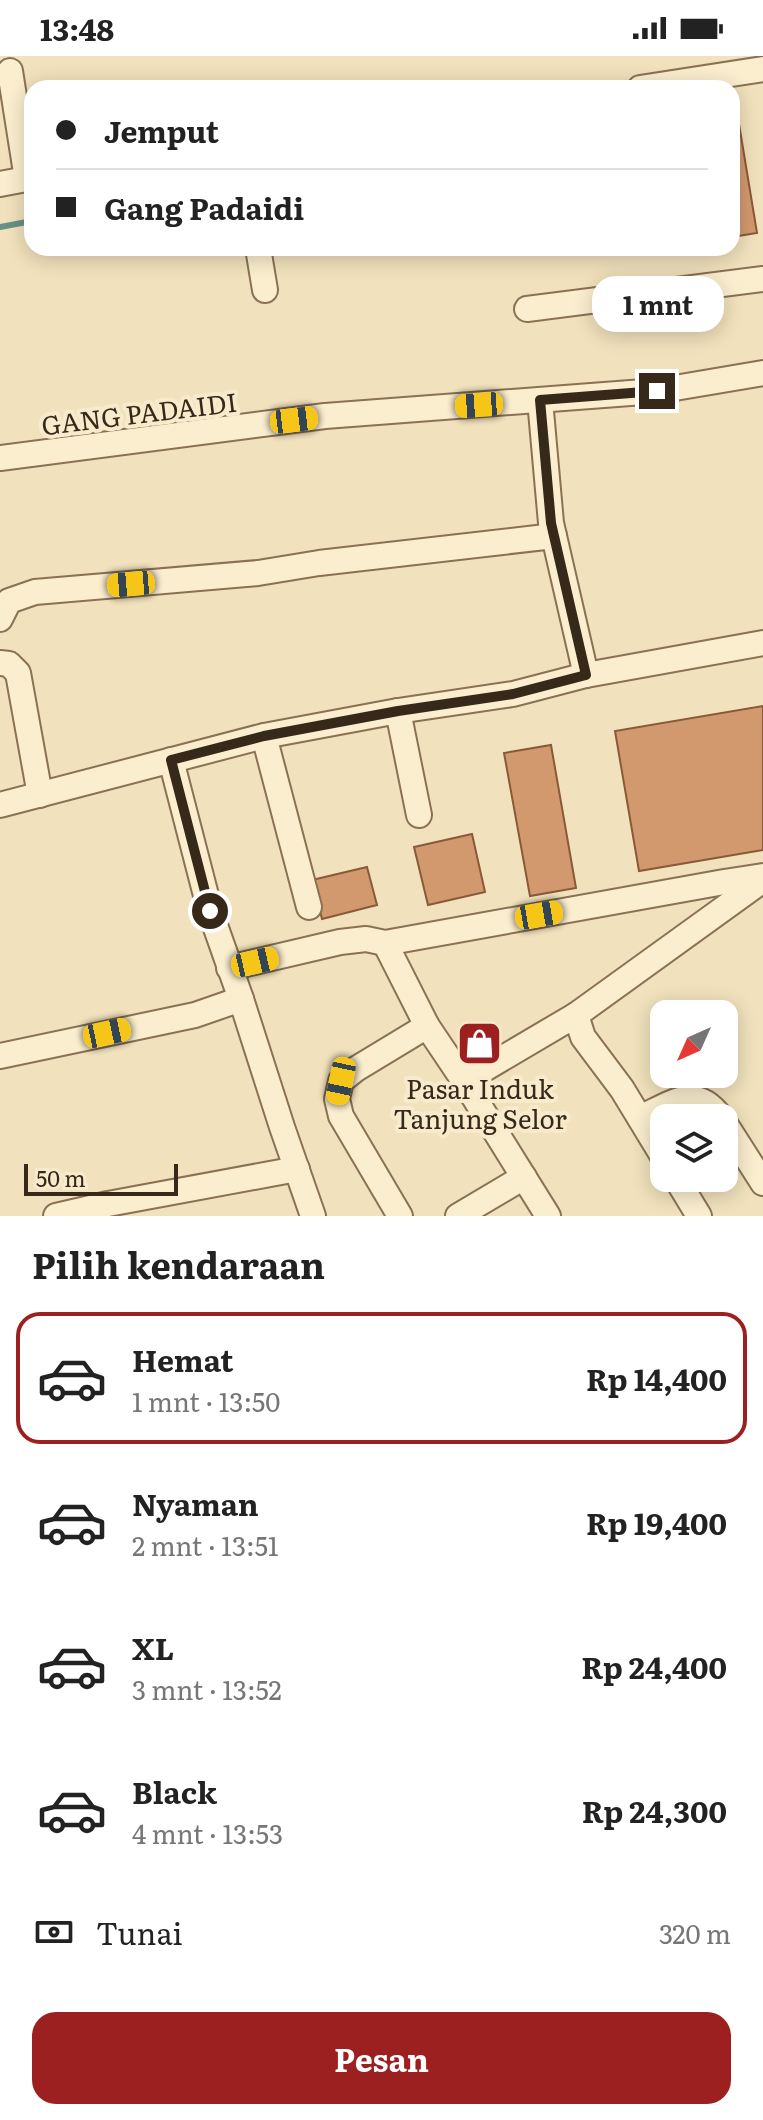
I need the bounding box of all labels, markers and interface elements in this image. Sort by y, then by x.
text: 13:48 [40,6,114,50]
text: Jemput [104,108,219,152]
text: Gang Padaidi [104,185,304,229]
callout: 1 mnt [591,275,723,331]
text: 1 mnt [623,284,693,323]
route end [639,373,675,409]
street label: GANG PADAIDI [39,381,239,443]
car [454,391,504,419]
car [269,405,319,435]
car [106,570,156,598]
route start [192,893,228,929]
car [513,899,565,931]
car [229,945,281,979]
north arrow [650,1000,738,1088]
map controls [650,1000,738,1192]
car [81,1016,133,1050]
shop icon: Pasar Induk Tanjung Selor [456,1020,504,1068]
car [324,1055,358,1107]
place label: Pasar Induk Tanjung Selor [393,1068,567,1137]
button: layers [650,1104,738,1192]
scale bar [24,1160,178,1196]
text: 50 m [36,1161,86,1194]
text: Pilih kendaraan [32,1237,325,1290]
text: Hemat [132,1337,233,1381]
icon: car [36,1342,108,1414]
text: Rp 14,400 [586,1356,727,1400]
text: 1 mnt · 13:50 [132,1381,280,1420]
text: Nyaman [132,1481,259,1525]
icon: car [36,1486,108,1558]
text: Rp 19,400 [586,1500,727,1544]
text: 2 mnt · 13:51 [132,1525,278,1564]
text: XL [132,1625,174,1669]
icon: car [36,1630,108,1702]
text: Rp 24,400 [581,1644,727,1688]
text: 3 mnt · 13:52 [132,1669,282,1708]
text: Black [132,1769,217,1813]
icon: car [36,1774,108,1846]
text: Rp 24,300 [582,1788,727,1832]
text: 4 mnt · 13:53 [132,1813,283,1852]
icon: cash [32,1910,76,1954]
text: Tunai [96,1910,183,1954]
text: 320 m [659,1913,731,1952]
button: Pesan [32,2012,731,2104]

